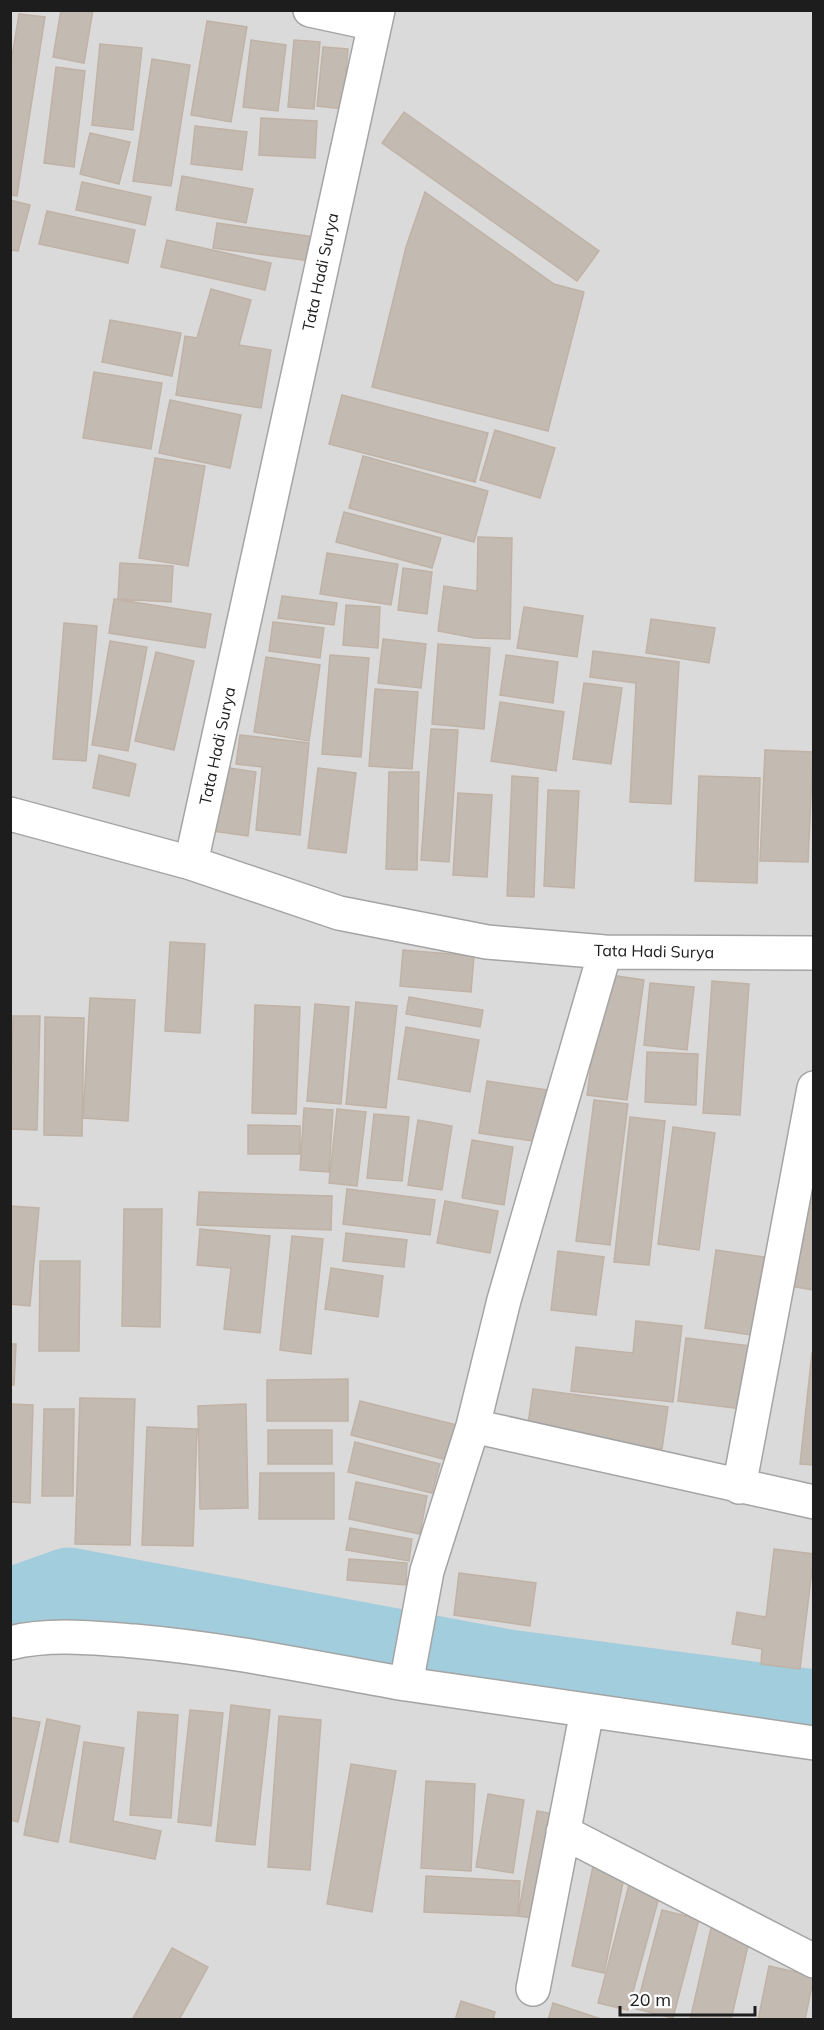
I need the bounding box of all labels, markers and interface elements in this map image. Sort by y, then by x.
street label: Tata Hadi Surya [298,211,342,333]
street label: Tata Hadi Surya [195,685,239,807]
street label: Tata Hadi Surya [594,940,714,962]
scale bar [620,1979,755,2017]
text: 20 m [629,1988,671,2011]

